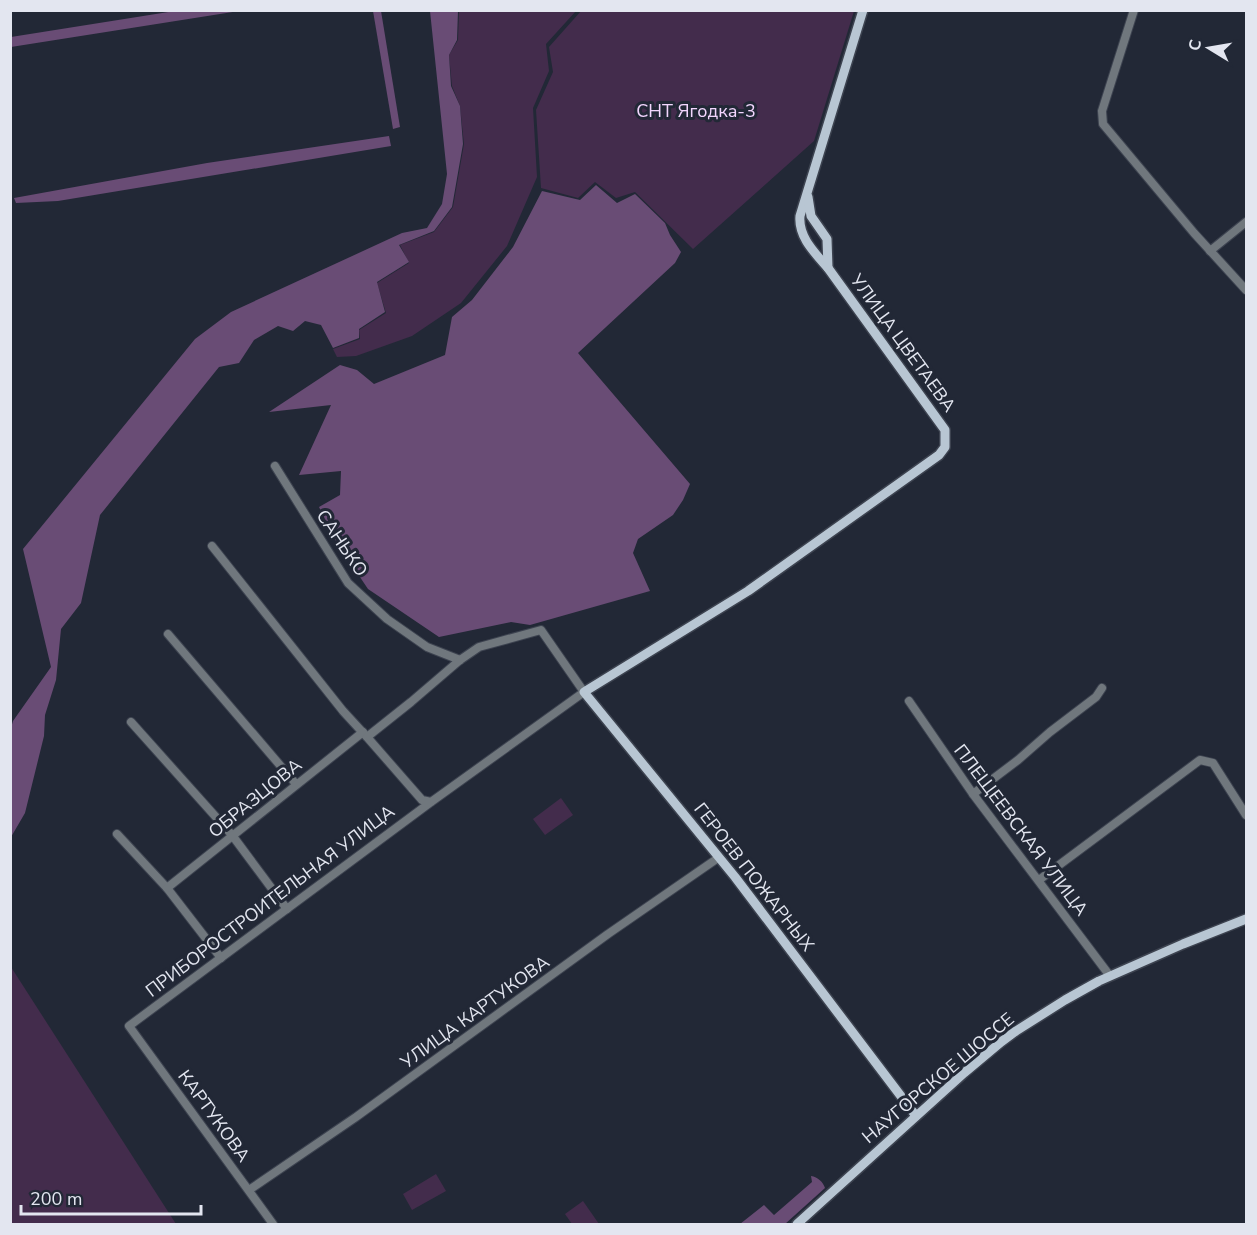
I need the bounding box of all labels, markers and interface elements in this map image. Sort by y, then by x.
north arrow [1179,18,1239,78]
text: С [1183,38,1207,53]
park label: СНТ Ягодка-3 [636,99,756,123]
street label: УЛИЦА ЦВЕТАЕВА [844,268,961,417]
street label: САНЬКО [311,505,373,581]
street label: ПЛЕЩЕЕВСКАЯ УЛИЦА [949,739,1093,921]
street label: ОБРАЗЦОВА [203,753,307,843]
street label: ГЕРОЕВ ПОЖАРНЫХ [688,798,820,956]
street label: ПРИБОРОСТРОИТЕЛЬНАЯ УЛИЦА [141,799,399,1003]
street label: УЛИЦА КАРТУКОВА [395,950,554,1075]
street label: НАУГОРСКОЕ ШОССЕ [857,1007,1019,1149]
street label: КАРТУКОВА [173,1065,255,1167]
scale bar [21,1178,201,1216]
text: 200 m [30,1187,82,1211]

